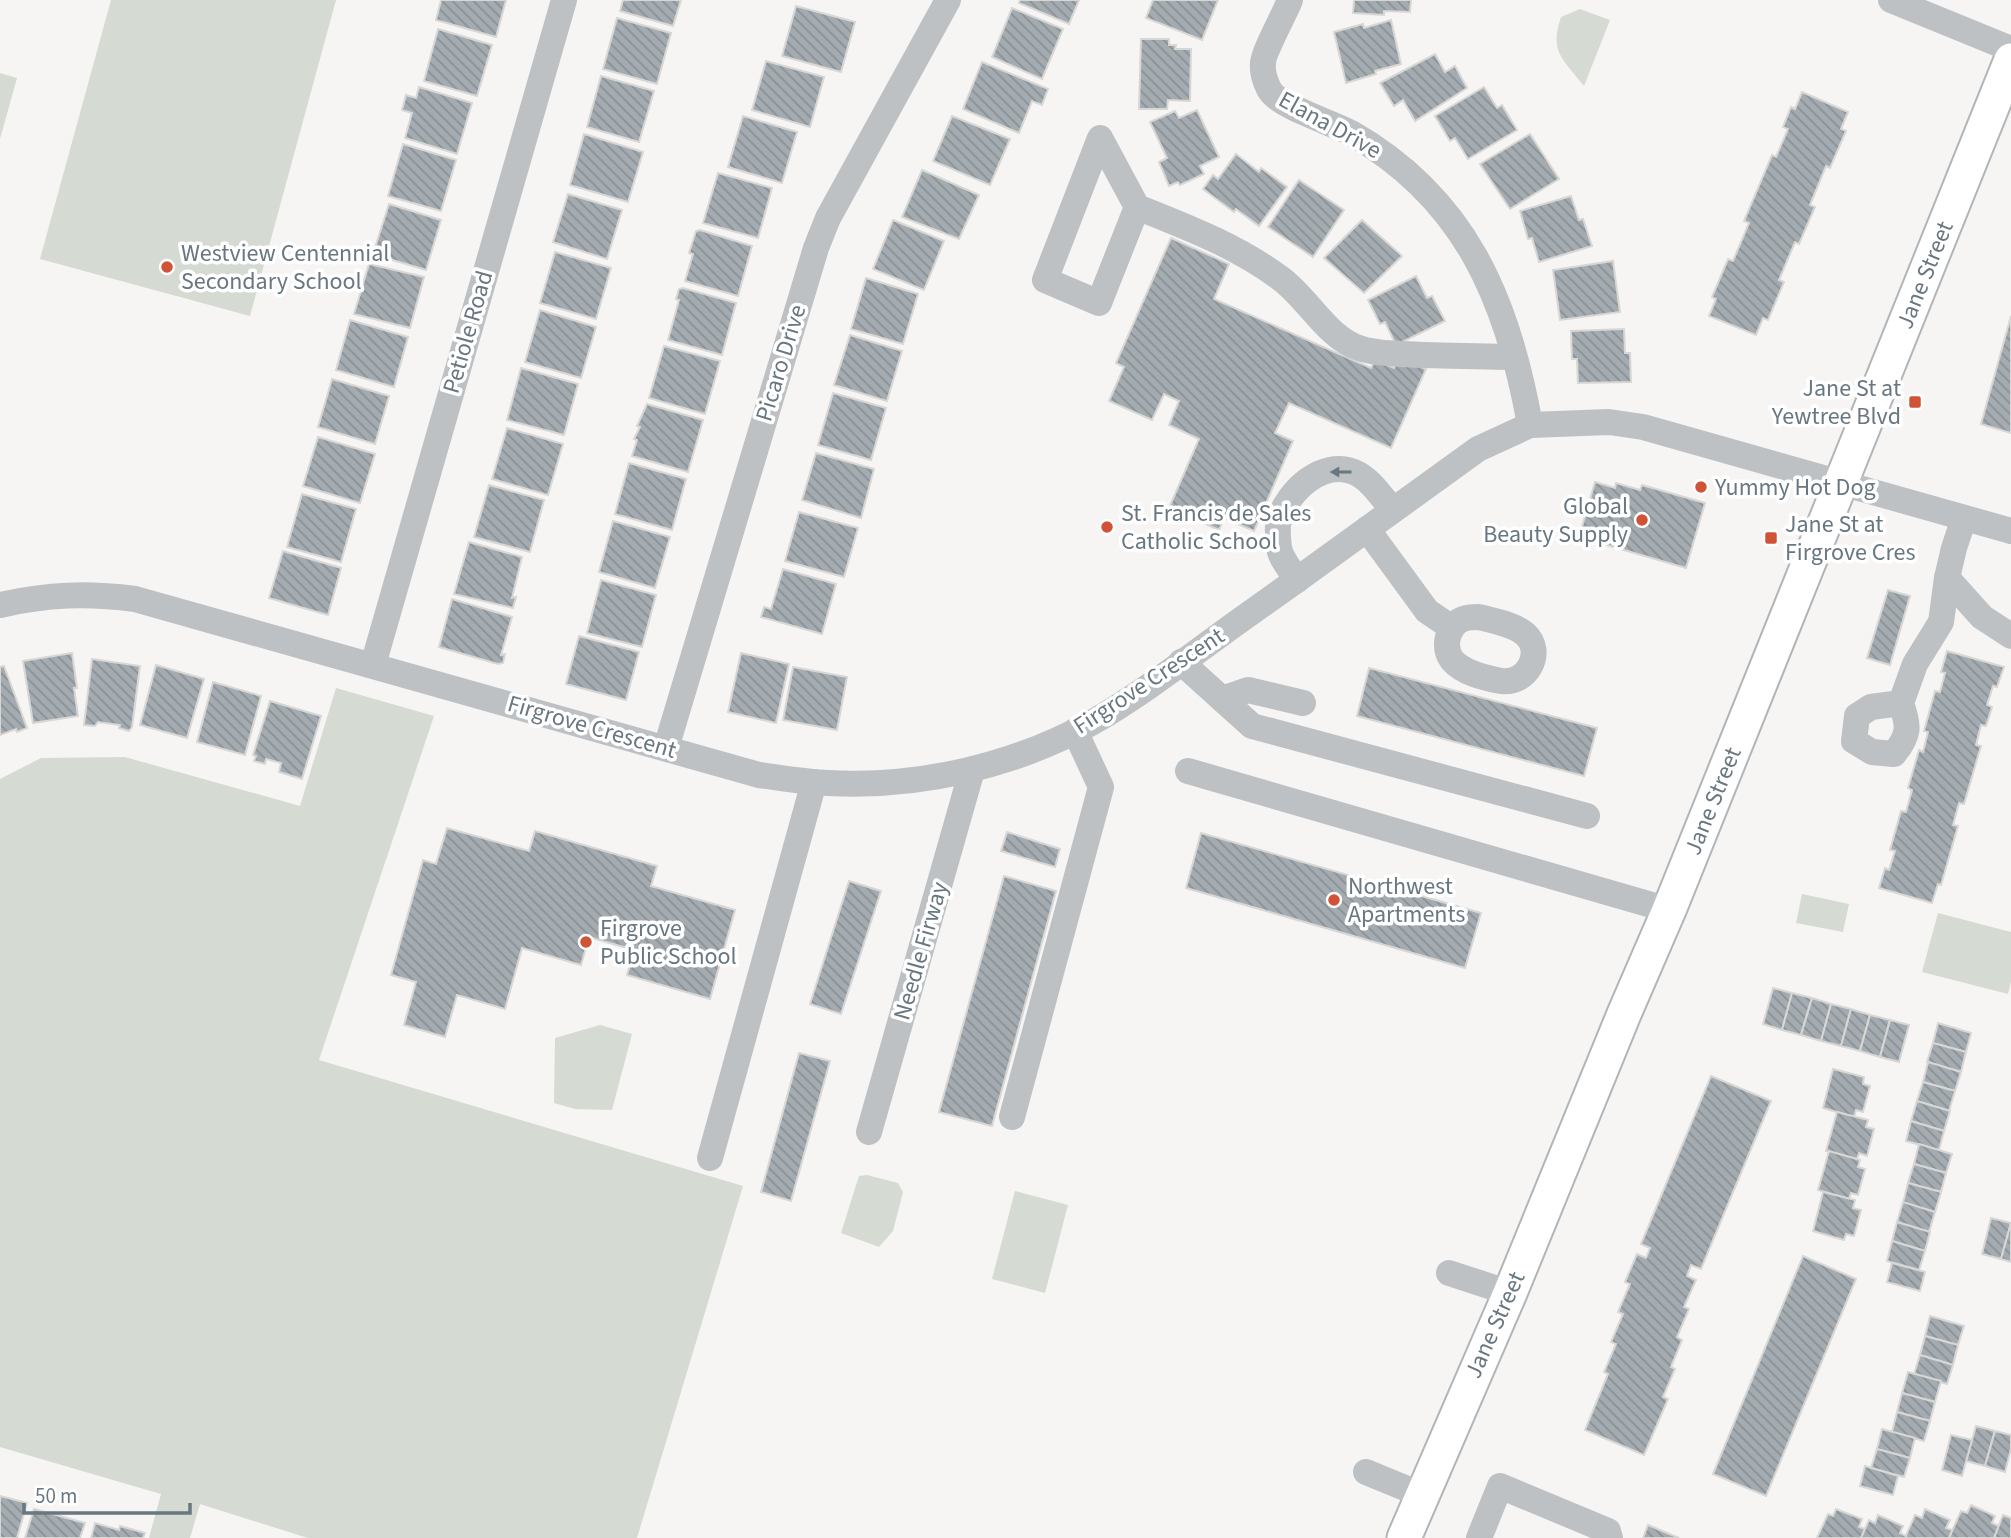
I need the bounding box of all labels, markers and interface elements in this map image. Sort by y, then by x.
street label: Elana Drive [1272,82,1388,168]
street label: Jane Street [1888,216,1962,334]
place label: Westview Centennial Secondary School [181,236,389,299]
marker: Westview Centennial Secondary School [159,259,175,275]
street label: Petiole Road [434,267,502,397]
street label: Picaro Drive [747,300,815,426]
place label: Jane St at Yewtree Blvd [1771,371,1901,434]
marker: Jane St at Yewtree Blvd [1907,394,1923,410]
one-way arrow [1330,466,1352,478]
place label: Yummy Hot Dog [1714,470,1876,505]
marker: Yummy Hot Dog [1693,479,1709,495]
place label: Global Beauty Supply [1483,489,1628,552]
place label: St. Francis de Sales Catholic School [1121,496,1311,559]
place label: Jane St at Firgrove Cres [1785,507,1916,570]
marker: Global Beauty Supply [1634,512,1650,528]
marker: St. Francis de Sales Catholic School [1099,519,1115,535]
marker: Jane St at Firgrove Cres [1763,530,1779,546]
street label: Firgrove Crescent [1066,619,1232,743]
street label: Firgrove Crescent [503,686,681,768]
street label: Jane Street [1676,742,1750,860]
place label: Northwest Apartments [1348,869,1465,932]
street label: Needle Firway [885,878,957,1024]
marker: Northwest Apartments [1326,892,1342,908]
place label: Firgrove Public School [600,911,737,974]
marker: Firgrove Public School [578,934,594,950]
street label: Jane Street [1456,1266,1534,1384]
scale bar [24,1472,191,1516]
text: 50 m [35,1481,77,1511]

